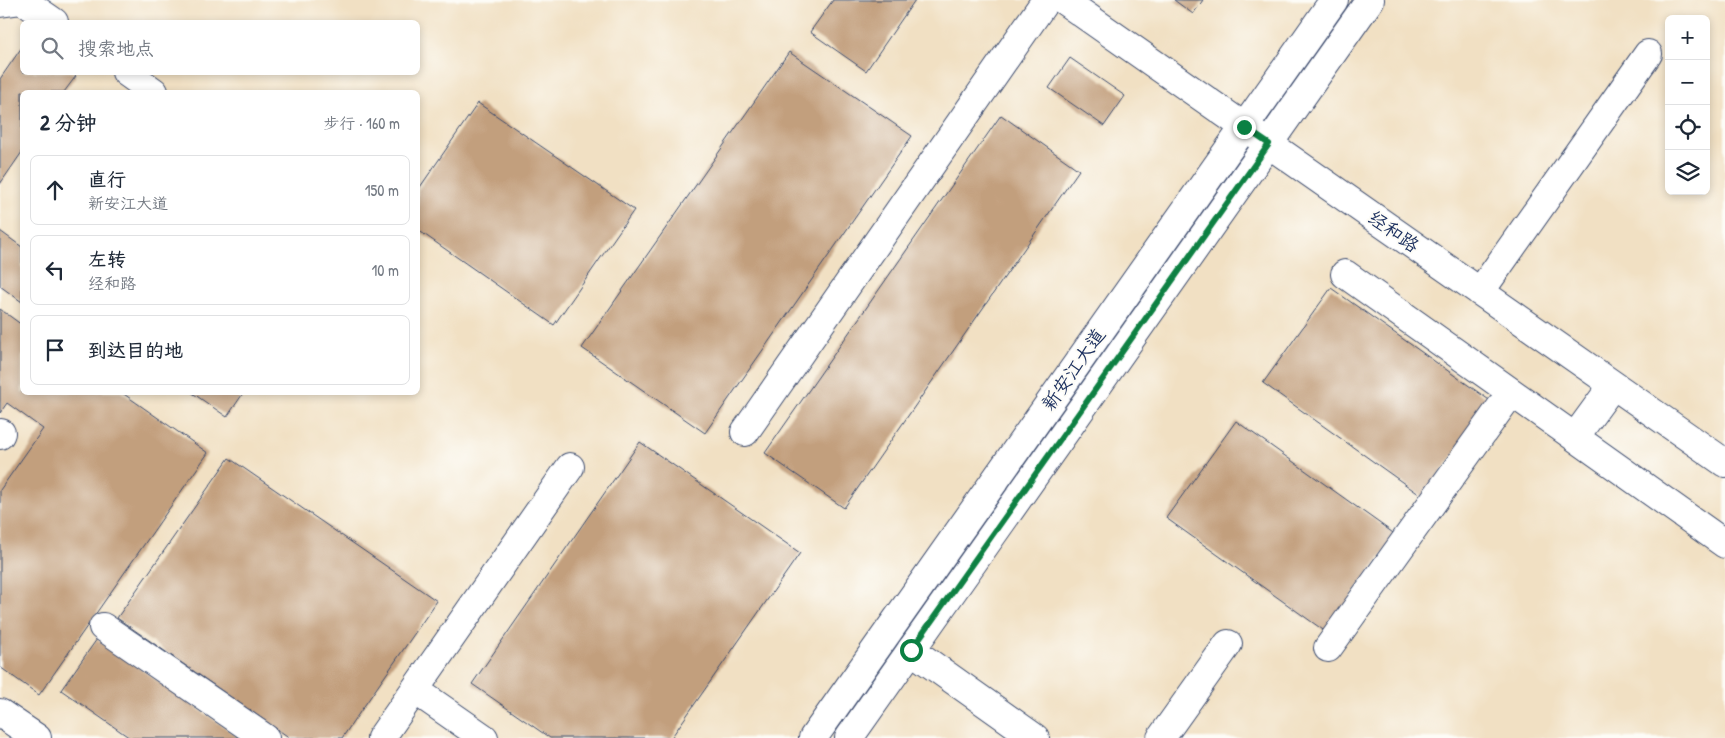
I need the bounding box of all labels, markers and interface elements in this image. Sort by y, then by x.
map controls [1665,15,1710,195]
button: + [1665,15,1710,60]
search box [20,20,420,75]
icon: search [38,34,66,62]
text: 搜索地点 [78,35,154,61]
button: − [1665,60,1710,105]
button: locate [1665,105,1710,150]
text: 2 分钟 [40,108,97,137]
text: 步行 · 160 m [324,112,400,134]
route end [1233,116,1256,139]
button: layers [1665,150,1710,195]
text: 直行 [88,166,126,192]
icon: ahead [41,176,69,204]
text: 150 m [365,179,399,201]
text: 新安江大道 [88,192,168,214]
street label: 经和路 [1363,204,1425,258]
text: 左转 [88,246,126,272]
icon: left [41,256,69,284]
text: 10 m [371,259,399,281]
text: 经和路 [88,272,136,294]
street label: 新安江大道 [1035,323,1111,415]
icon: arrive [41,336,69,364]
text: 到达目的地 [88,337,183,363]
route start [900,639,923,662]

